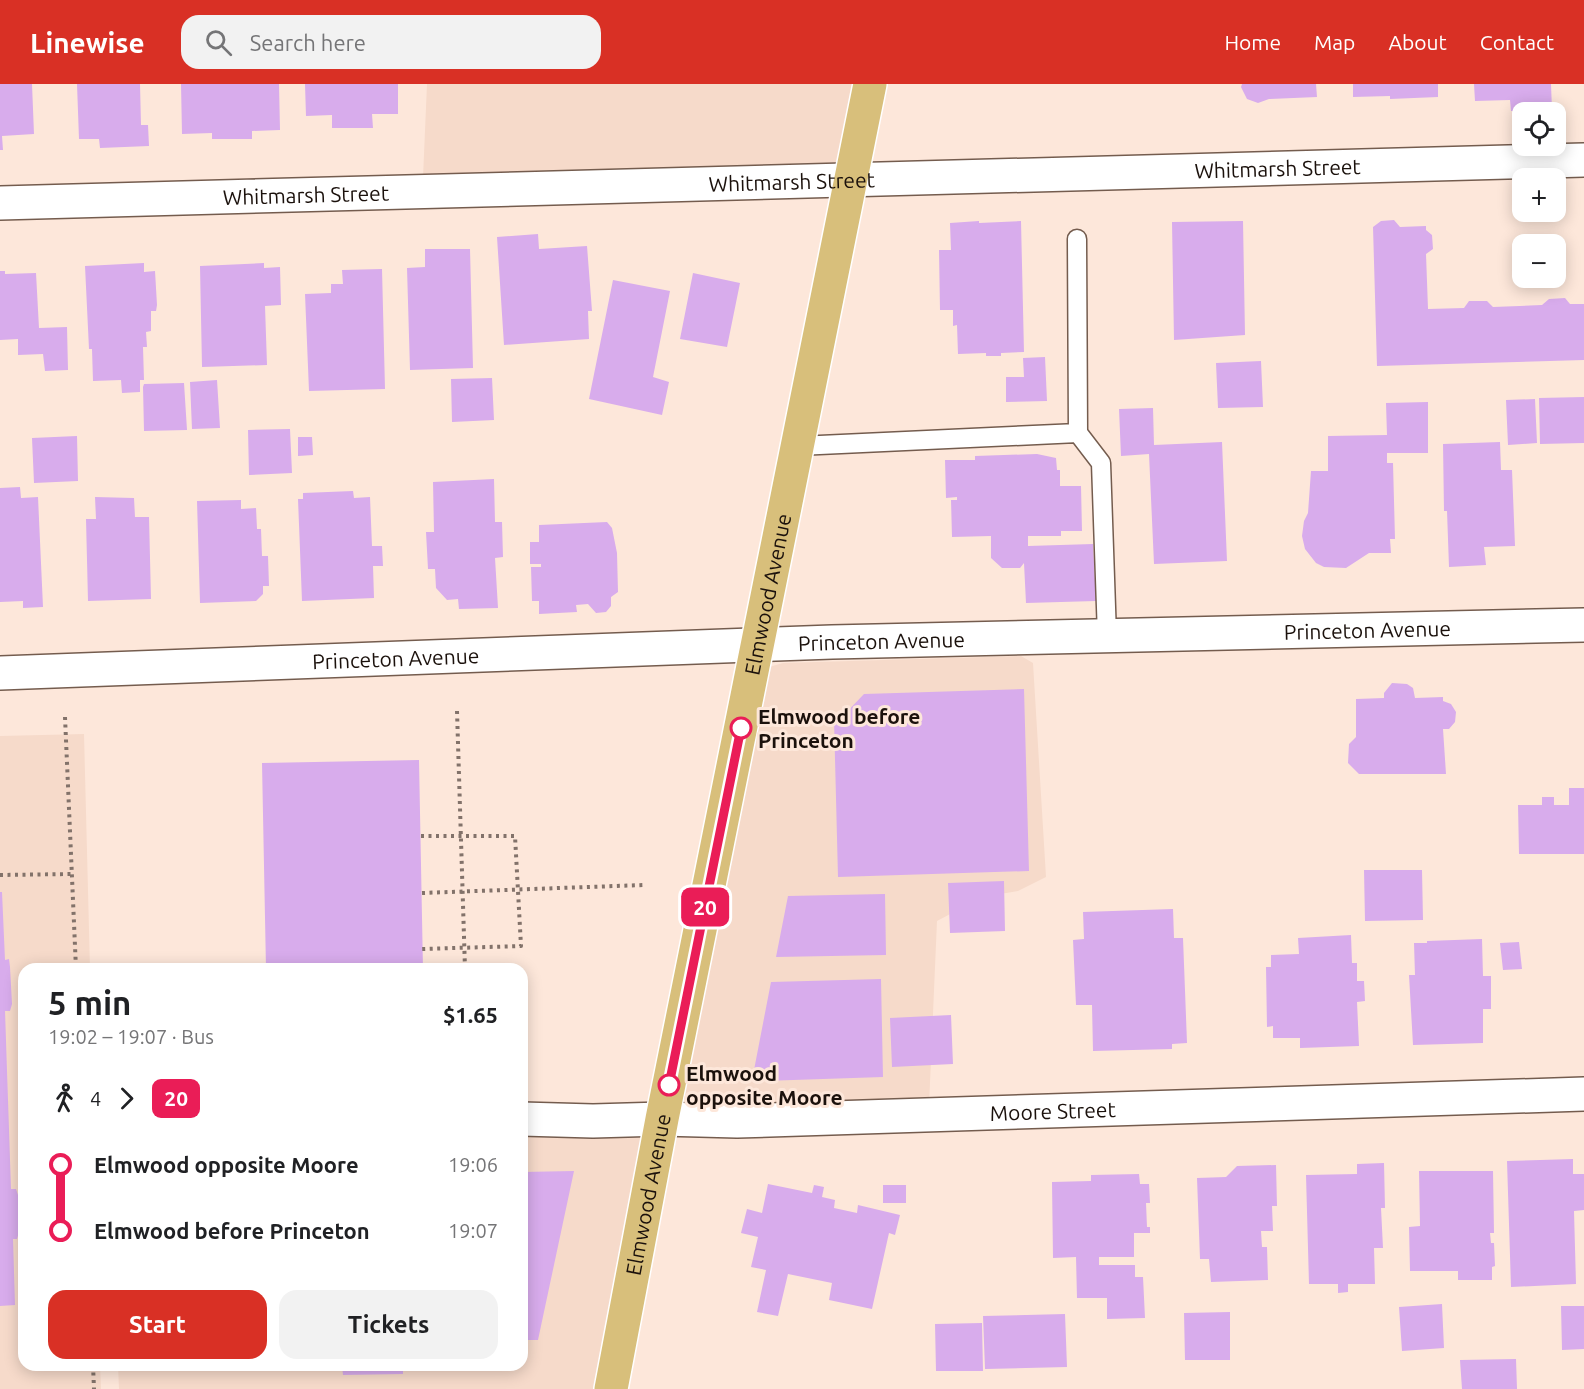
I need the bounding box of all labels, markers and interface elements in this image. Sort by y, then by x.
search box [181,15,601,69]
icon: search [202,26,235,59]
text: Linewise [30,27,145,58]
text: Search here [250,30,366,55]
text: Home [1224,30,1281,54]
text: Map [1314,30,1355,54]
text: About [1388,30,1447,54]
text: Contact [1480,30,1554,54]
map controls [1512,102,1566,288]
button: locate [1512,102,1566,156]
street label: Whitmarsh Street [1194,154,1361,183]
street label: Whitmarsh Street [708,167,875,196]
button: + [1512,168,1566,222]
street label: Whitmarsh Street [222,180,389,209]
button: − [1512,234,1566,288]
street label: Elmwood Avenue [740,511,795,677]
street label: Princeton Avenue [1284,616,1451,644]
street label: Princeton Avenue [797,627,965,655]
street label: Princeton Avenue [312,643,480,673]
place label: Elmwood before Princeton [758,704,920,752]
marker: Elmwood before Princeton [730,717,752,739]
line badge: 20 [678,888,732,926]
text: 20 [693,895,717,919]
text: 5 min [48,984,131,1021]
text: $1.65 [443,1002,498,1027]
text: 19:02 – 19:07 · Bus [48,1025,214,1048]
place label: Elmwood opposite Moore [686,1061,843,1109]
marker: Elmwood opposite Moore [658,1074,680,1096]
icon: walk [48,1082,81,1115]
icon: forward [110,1082,143,1115]
text: 20 [164,1086,188,1110]
text: 4 [90,1087,101,1110]
street label: Moore Street [989,1097,1116,1125]
street label: Elmwood Avenue [621,1112,675,1277]
text: Elmwood opposite Moore [94,1152,359,1177]
text: 19:06 [448,1153,498,1176]
text: Elmwood before Princeton [94,1218,370,1243]
text: 19:07 [448,1219,498,1242]
button: Start [48,1290,267,1359]
button: Tickets [279,1290,498,1359]

